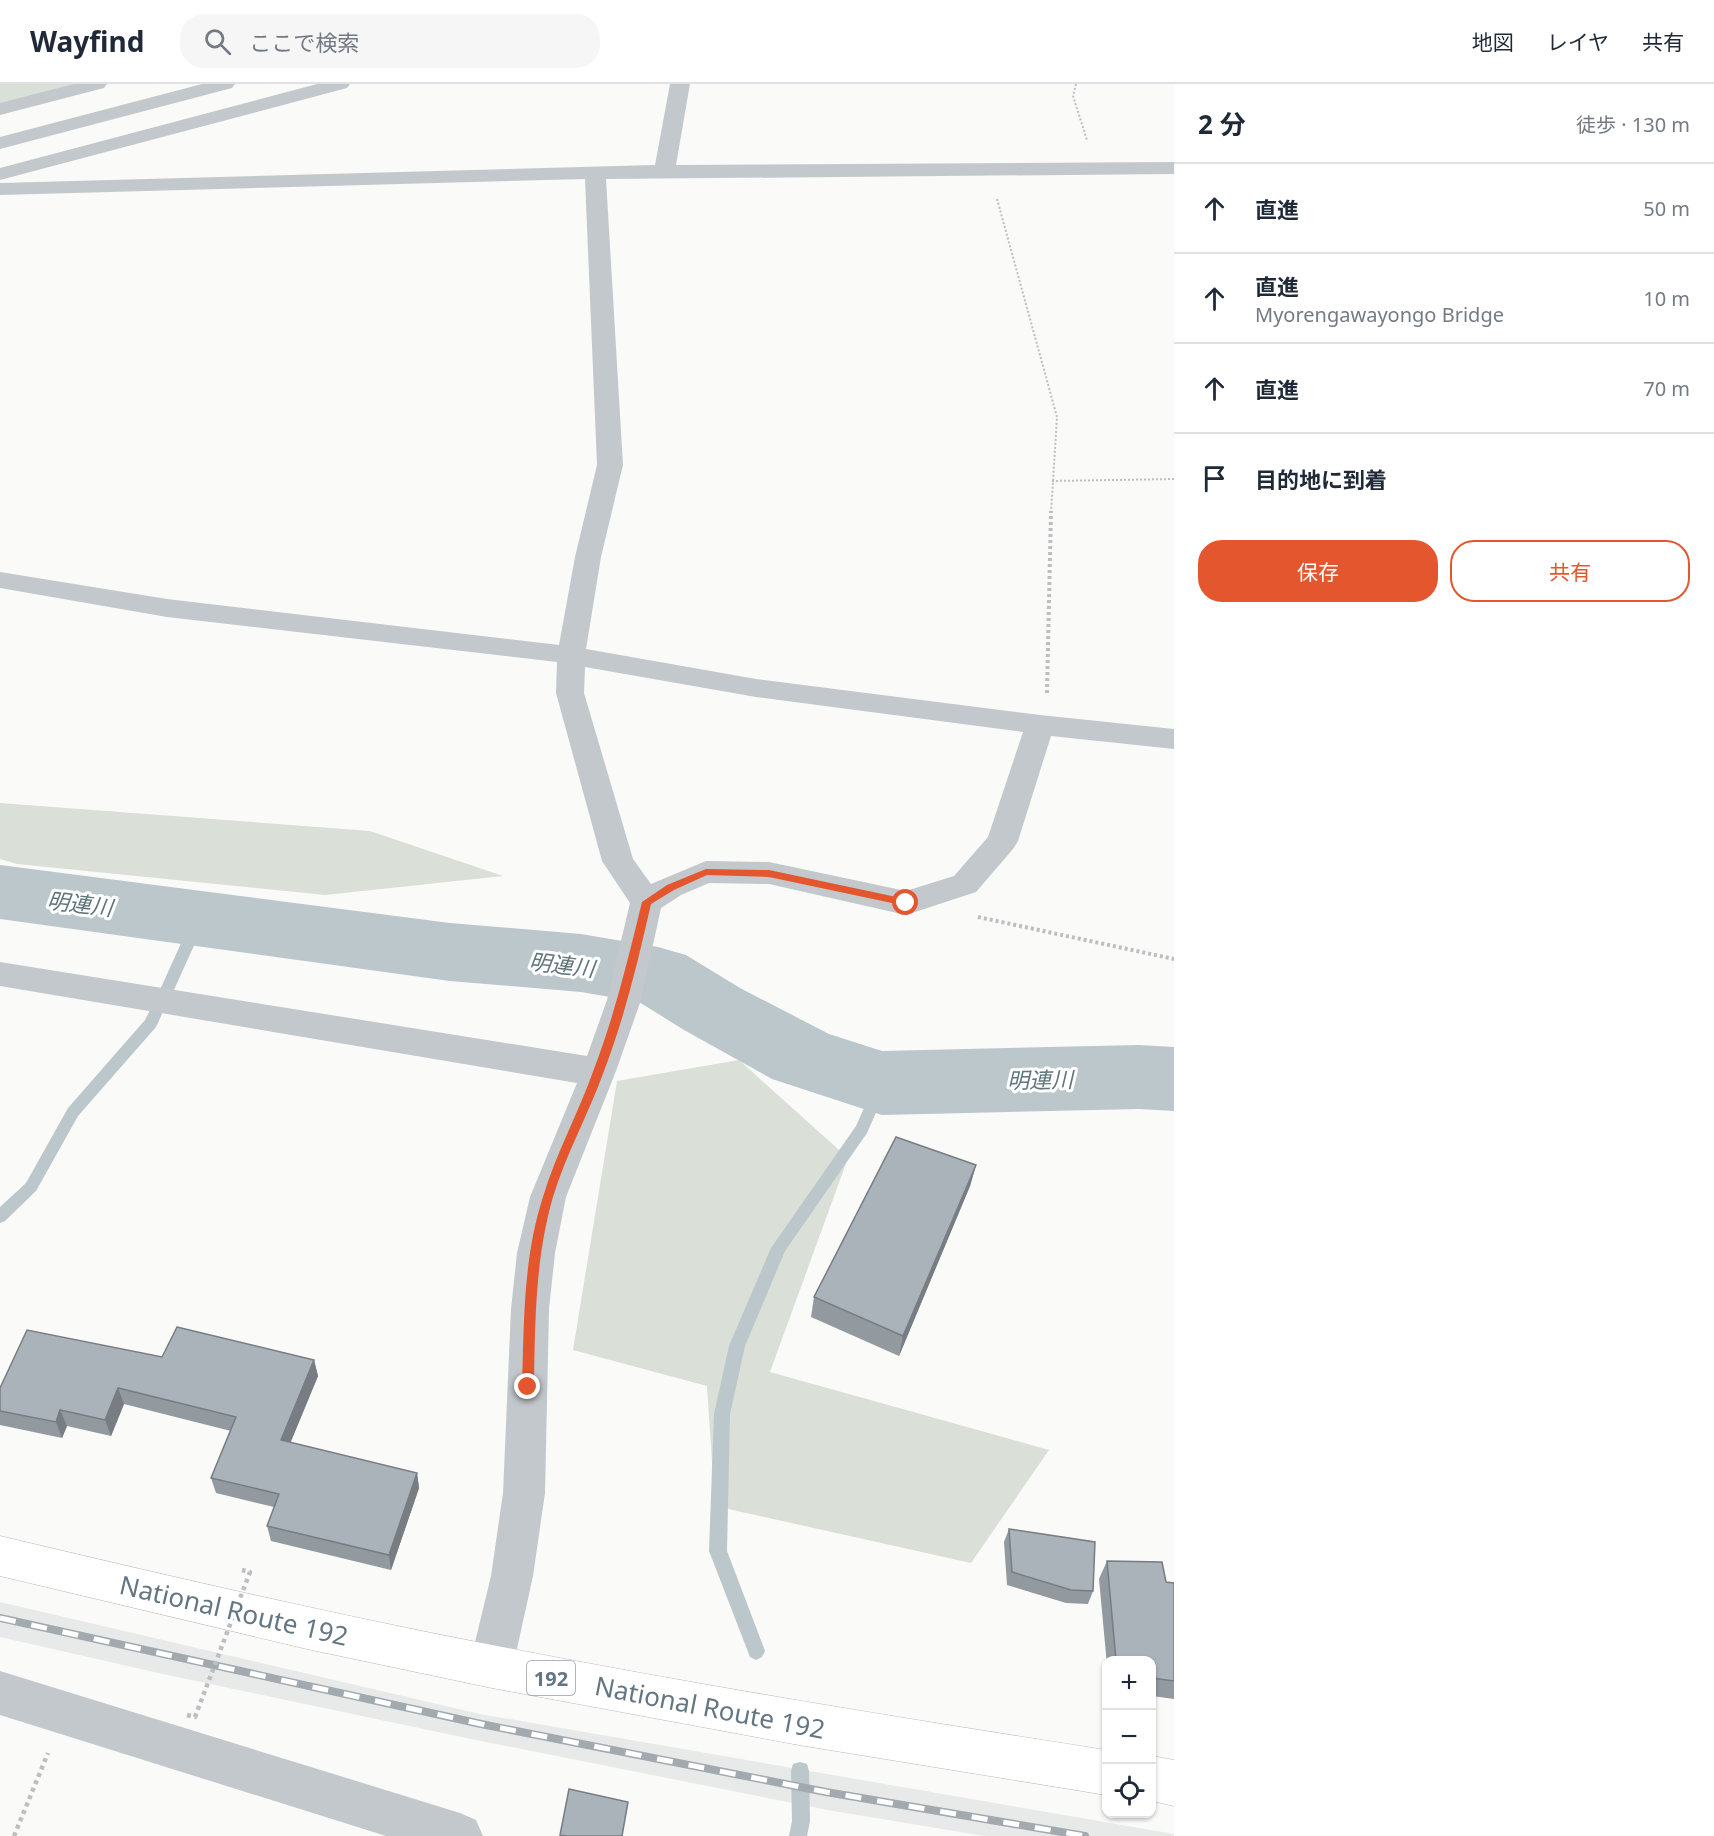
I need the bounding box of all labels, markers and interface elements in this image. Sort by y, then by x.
search box [180,14,600,68]
text: Wayfind [30,22,144,60]
icon: search [201,25,234,58]
text: ここで検索 [249,27,359,57]
text: 地図 [1472,28,1514,56]
text: レイヤ [1547,28,1609,56]
text: 共有 [1642,28,1684,56]
text: 2 分 [1198,106,1246,142]
text: 徒歩 · 130 m [1576,111,1690,138]
icon: ahead [1198,192,1231,225]
text: 直進 [1255,194,1299,224]
text: 50 m [1643,195,1690,222]
text: 直進 [1255,271,1299,301]
icon: ahead [1198,282,1231,315]
text: 10 m [1643,285,1690,312]
text: Myorengawayongo Bridge [1255,301,1504,328]
icon: ahead [1198,372,1231,405]
text: 直進 [1255,374,1299,404]
text: 70 m [1643,375,1690,402]
icon: arrive [1198,462,1231,495]
text: 目的地に到着 [1255,464,1387,494]
button: 保存 [1198,540,1438,602]
button: 共有 [1450,540,1690,602]
water label: 明連川 [45,884,117,922]
route start [892,889,918,915]
water label: 明連川 [527,945,599,983]
water label: 明連川 [1007,1063,1075,1095]
route end [514,1373,540,1399]
street label: National Route 192 [116,1566,352,1654]
map controls [1102,1656,1156,1818]
button: + [1102,1656,1156,1710]
road number: 192 [527,1661,575,1695]
street label: National Route 192 [592,1667,828,1747]
button: − [1102,1710,1156,1764]
button: locate [1102,1764,1156,1818]

